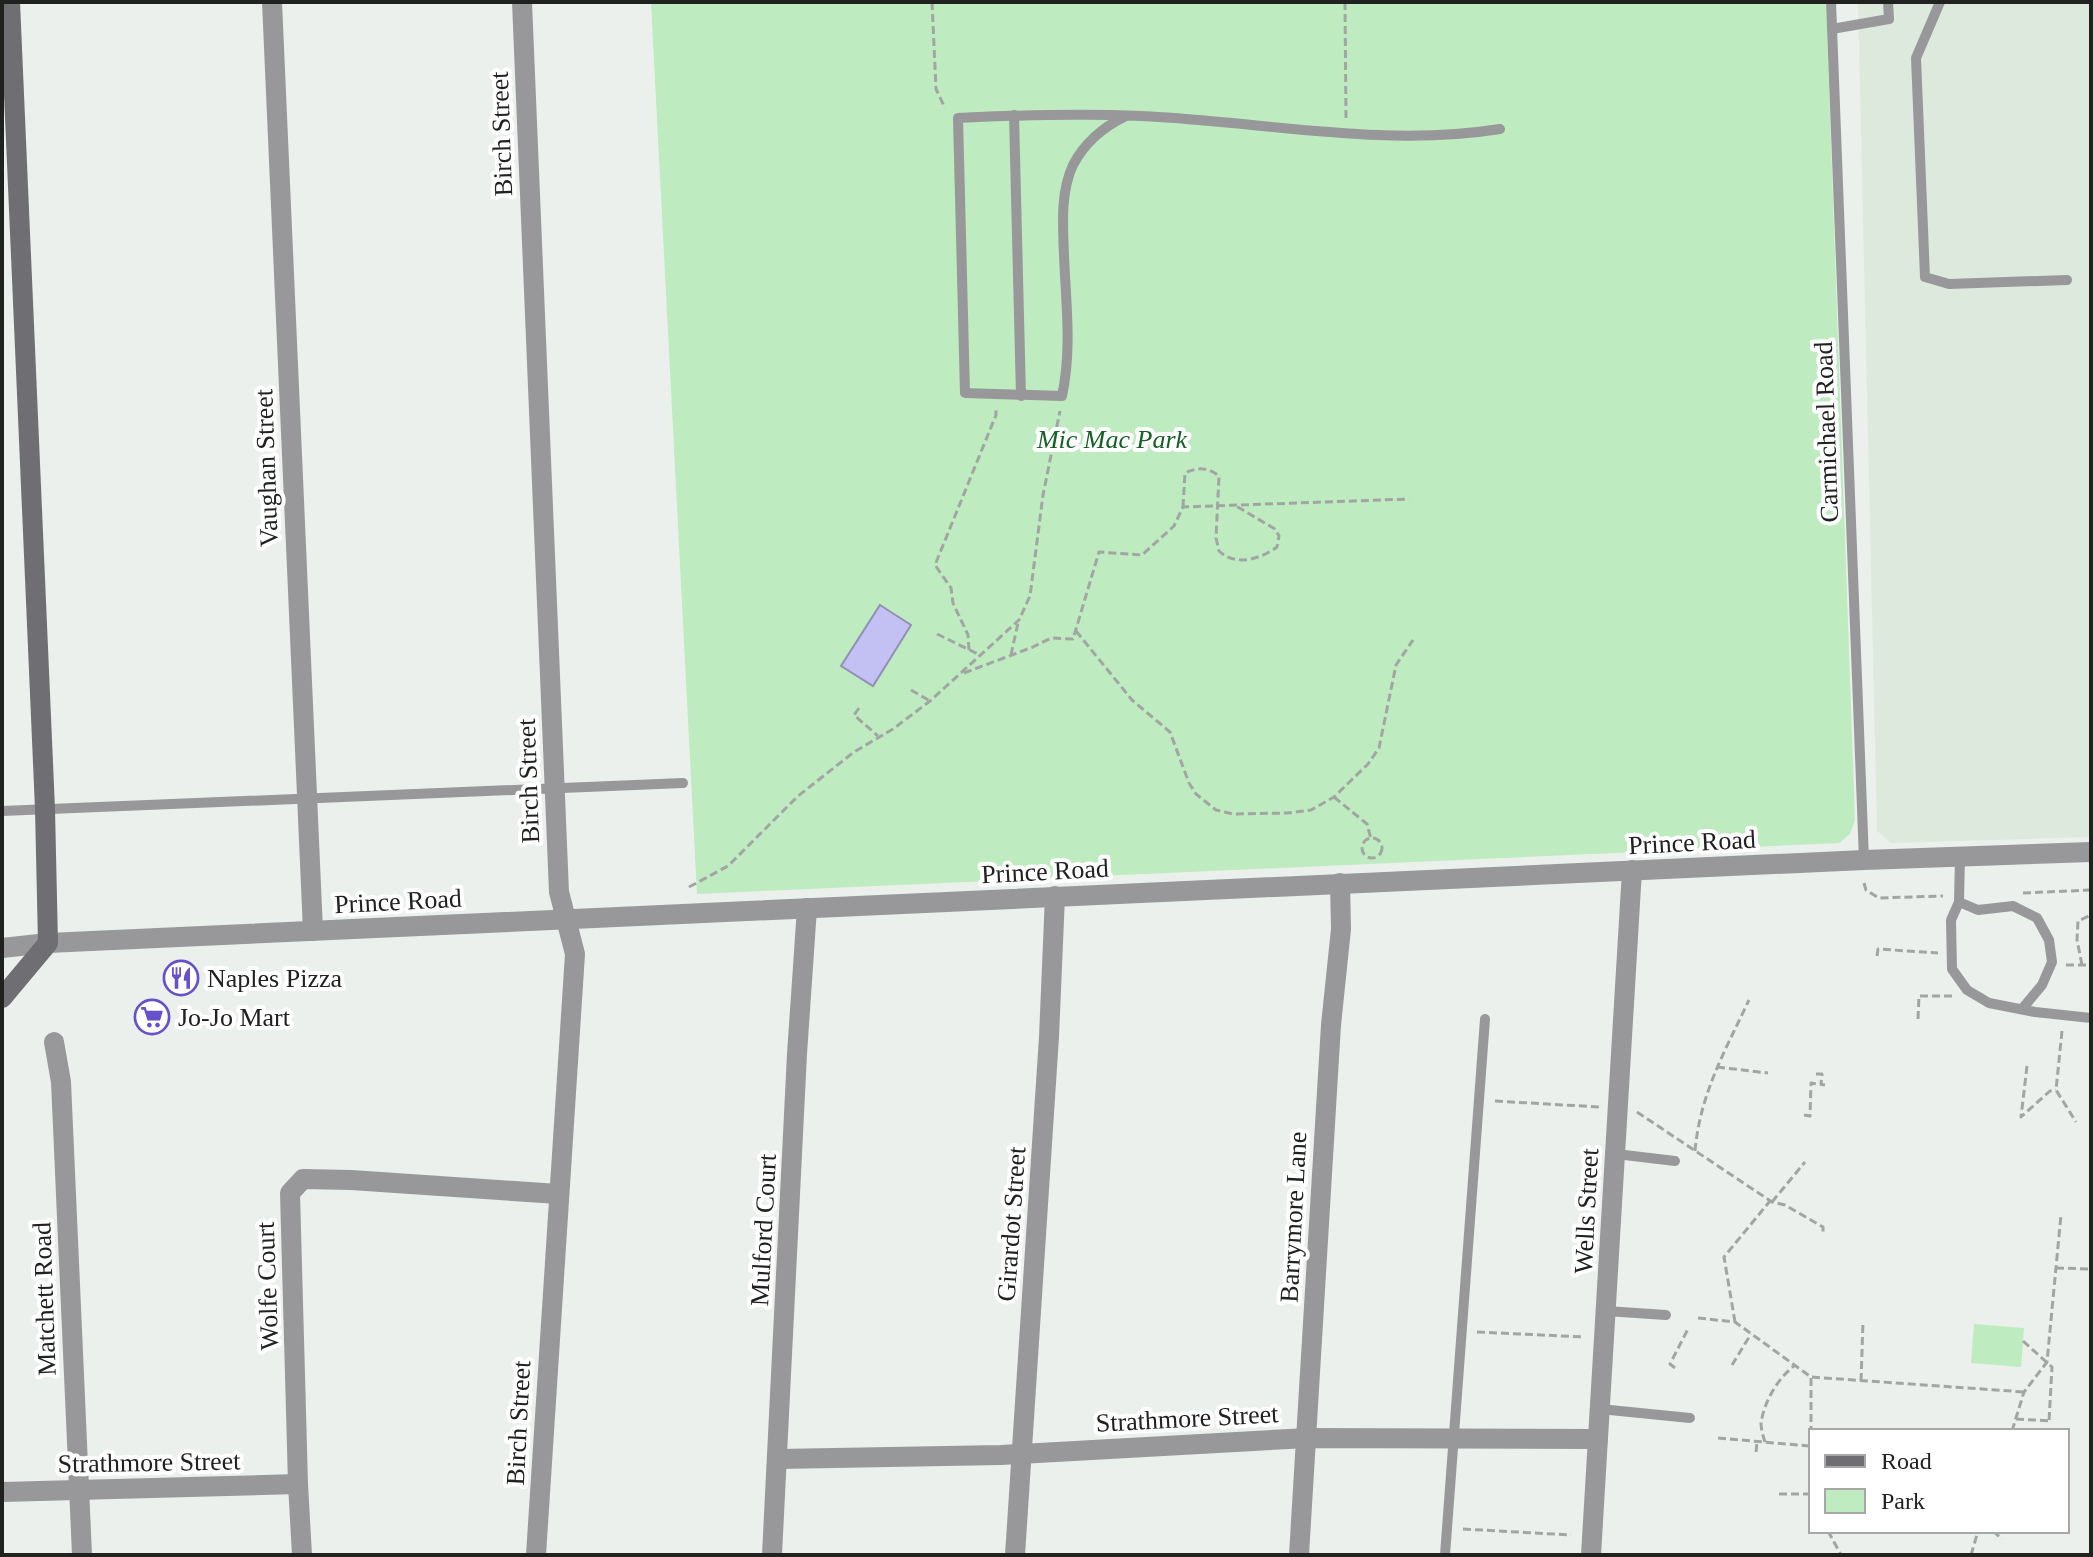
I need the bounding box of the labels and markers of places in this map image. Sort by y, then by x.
restaurant icon: Naples Pizza [162,959,200,997]
place label: Naples Pizza [207,964,342,993]
supermarket icon: Jo-Jo Mart [133,998,171,1036]
place label: Jo-Jo Mart [178,1003,291,1032]

